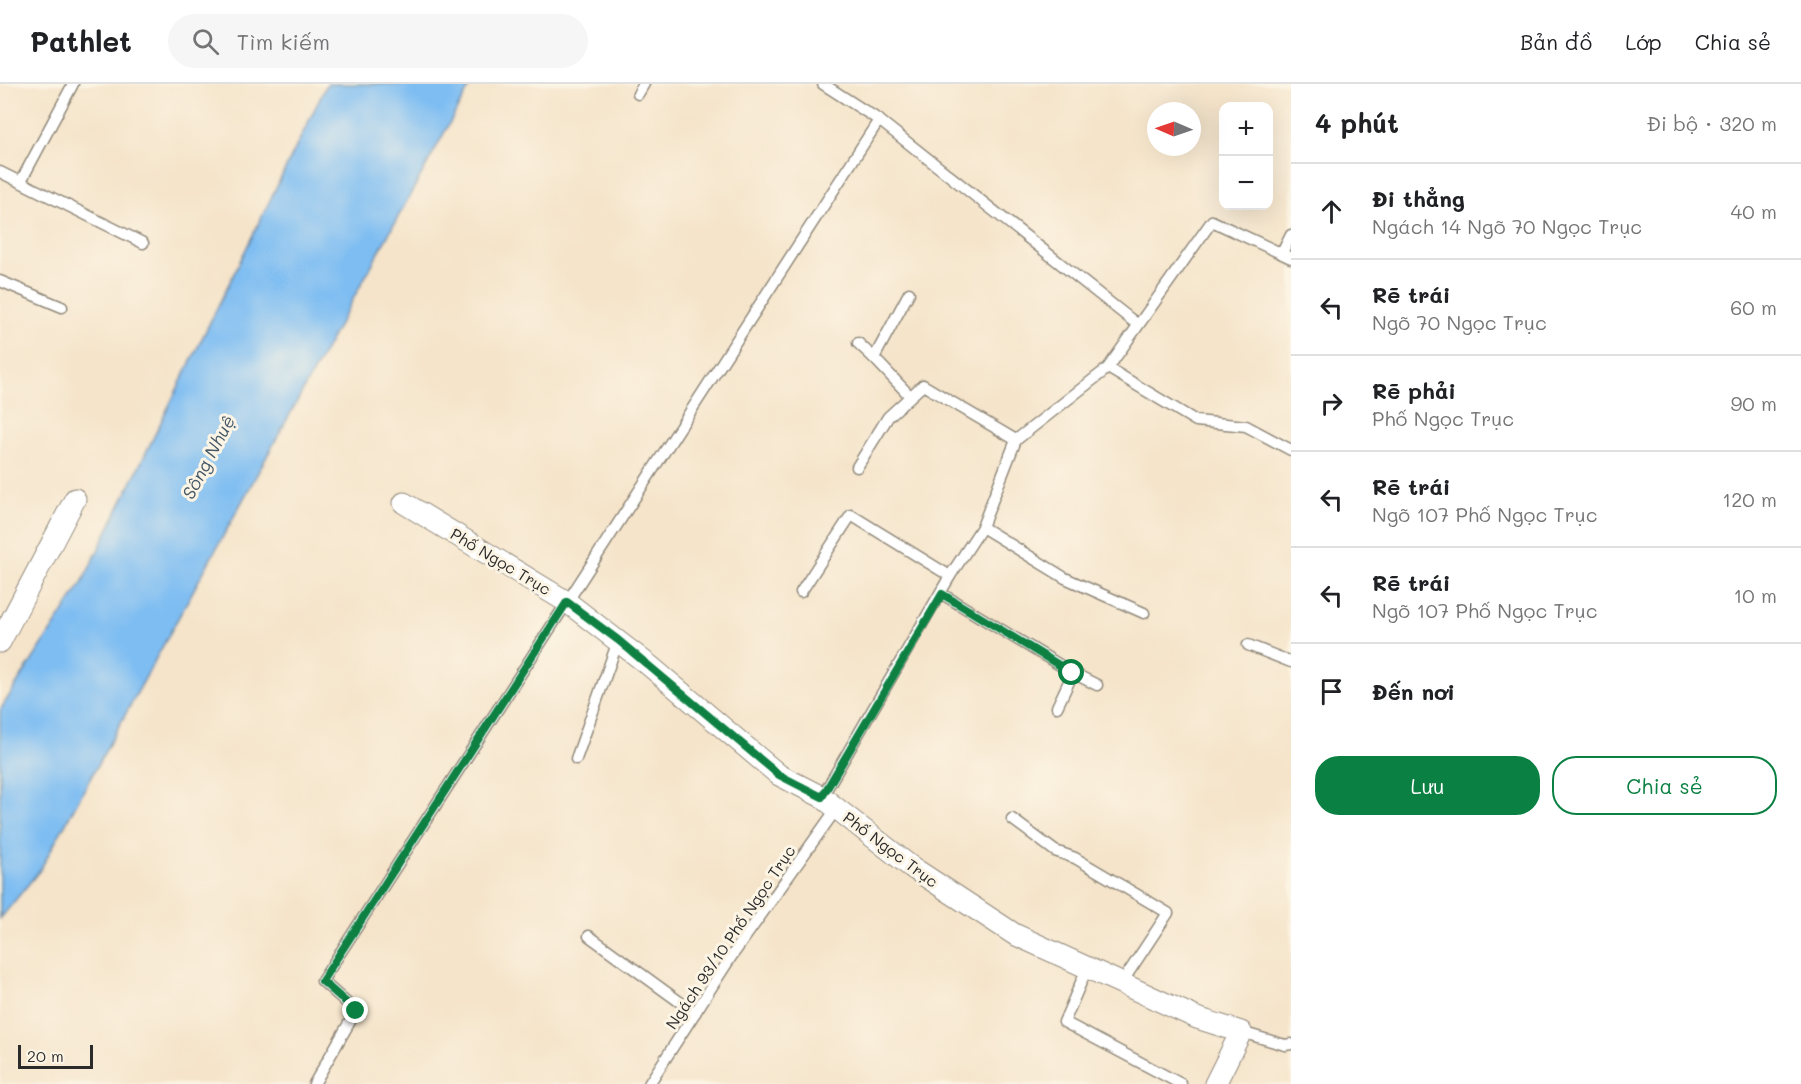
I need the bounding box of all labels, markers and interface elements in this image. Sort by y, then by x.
search box [168,14,588,68]
text: Pathlet [30,23,132,59]
icon: search [189,25,222,58]
text: Tìm kiếm [237,27,330,56]
text: Bản đồ [1520,28,1592,55]
text: Lớp [1625,28,1662,55]
text: Chia sẻ [1695,28,1771,55]
north arrow [1147,102,1201,156]
map controls [1219,102,1273,210]
button: + [1219,102,1273,156]
text: 4 phút [1315,106,1399,140]
text: Đi bộ · 320 m [1646,110,1777,136]
button: − [1219,156,1273,210]
text: Đi thẳng [1372,184,1465,213]
icon: ahead [1315,195,1348,228]
text: 40 m [1731,198,1777,224]
text: Ngách 14 Ngõ 70 Ngọc Trục [1372,213,1642,239]
text: Rẽ trái [1372,280,1450,309]
icon: left [1315,291,1348,324]
text: 60 m [1730,294,1777,320]
text: Ngõ 70 Ngọc Trục [1372,309,1547,335]
text: Rẽ phải [1372,376,1456,405]
icon: right [1315,387,1348,420]
text: 90 m [1731,390,1777,416]
text: Phố Ngọc Trục [1372,405,1514,431]
water label: Sông Nhuệ [176,411,240,503]
text: Rẽ trái [1372,472,1450,501]
icon: left [1315,483,1348,516]
text: 120 m [1722,486,1777,512]
text: Ngõ 107 Phố Ngọc Trục [1372,501,1597,527]
street label: Phố Ngọc Trục [447,523,555,599]
text: Rẽ trái [1372,568,1450,597]
icon: left [1315,579,1348,612]
text: 10 m [1733,582,1777,608]
text: Ngõ 107 Phố Ngọc Trục [1372,597,1597,623]
route start [1058,659,1084,685]
icon: arrive [1315,675,1348,708]
text: Đến nơi [1372,677,1455,706]
button: Lưu [1315,756,1540,815]
button: Chia sẻ [1552,756,1777,815]
street label: Phố Ngọc Trục [839,806,943,892]
street label: Ngách 93/10 Phố Ngọc Trục [660,841,800,1033]
route end [342,997,368,1023]
scale bar [18,1042,93,1070]
text: 20 m [27,1045,64,1066]

